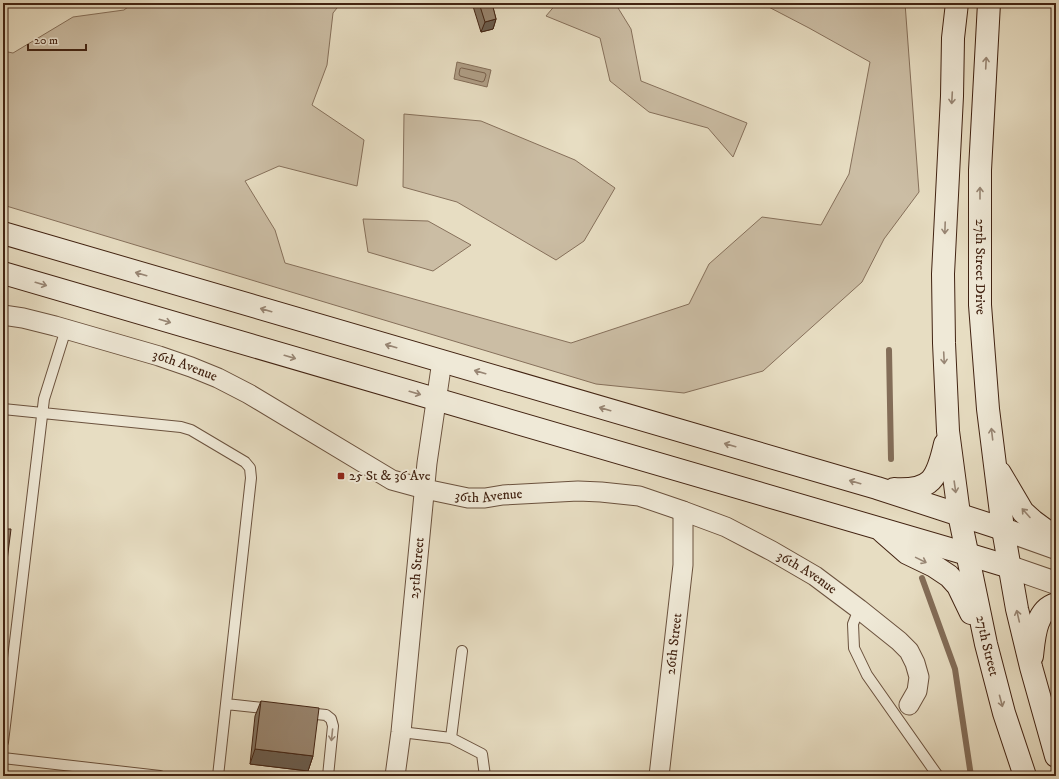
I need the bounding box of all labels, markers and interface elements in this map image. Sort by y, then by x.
scale bar [28,26,86,52]
text: 20 m [34,33,58,48]
one-way arrow [982,57,990,70]
one-way arrow [948,91,955,104]
one-way arrow [976,187,984,200]
street label: 27th Street Drive [971,219,990,316]
one-way arrow [941,221,949,234]
one-way arrow [135,269,148,277]
one-way arrow [34,281,47,288]
one-way arrow [260,306,273,313]
one-way arrow [158,318,171,325]
one-way arrow [385,342,398,349]
street label: 36th Avenue [150,346,220,386]
one-way arrow [941,351,948,364]
one-way arrow [283,354,296,361]
one-way arrow [474,368,487,375]
one-way arrow [408,390,421,397]
one-way arrow [599,404,612,412]
one-way arrow [988,428,995,441]
one-way arrow [724,441,737,448]
place label: 25 St & 36 Ave [349,467,431,485]
marker: 25 St & 36 Ave [336,471,346,481]
one-way arrow [848,478,861,485]
one-way arrow [951,480,959,493]
street label: 36th Avenue [453,485,523,507]
one-way arrow [1022,509,1031,519]
street label: 25th Street [405,536,429,600]
street label: 36th Avenue [773,547,841,598]
one-way arrow [915,557,927,564]
one-way arrow [1014,610,1022,623]
street label: 26th Street [662,611,687,676]
street label: 27th Street [971,614,1003,679]
one-way arrow [998,694,1005,707]
one-way arrow [328,728,336,741]

